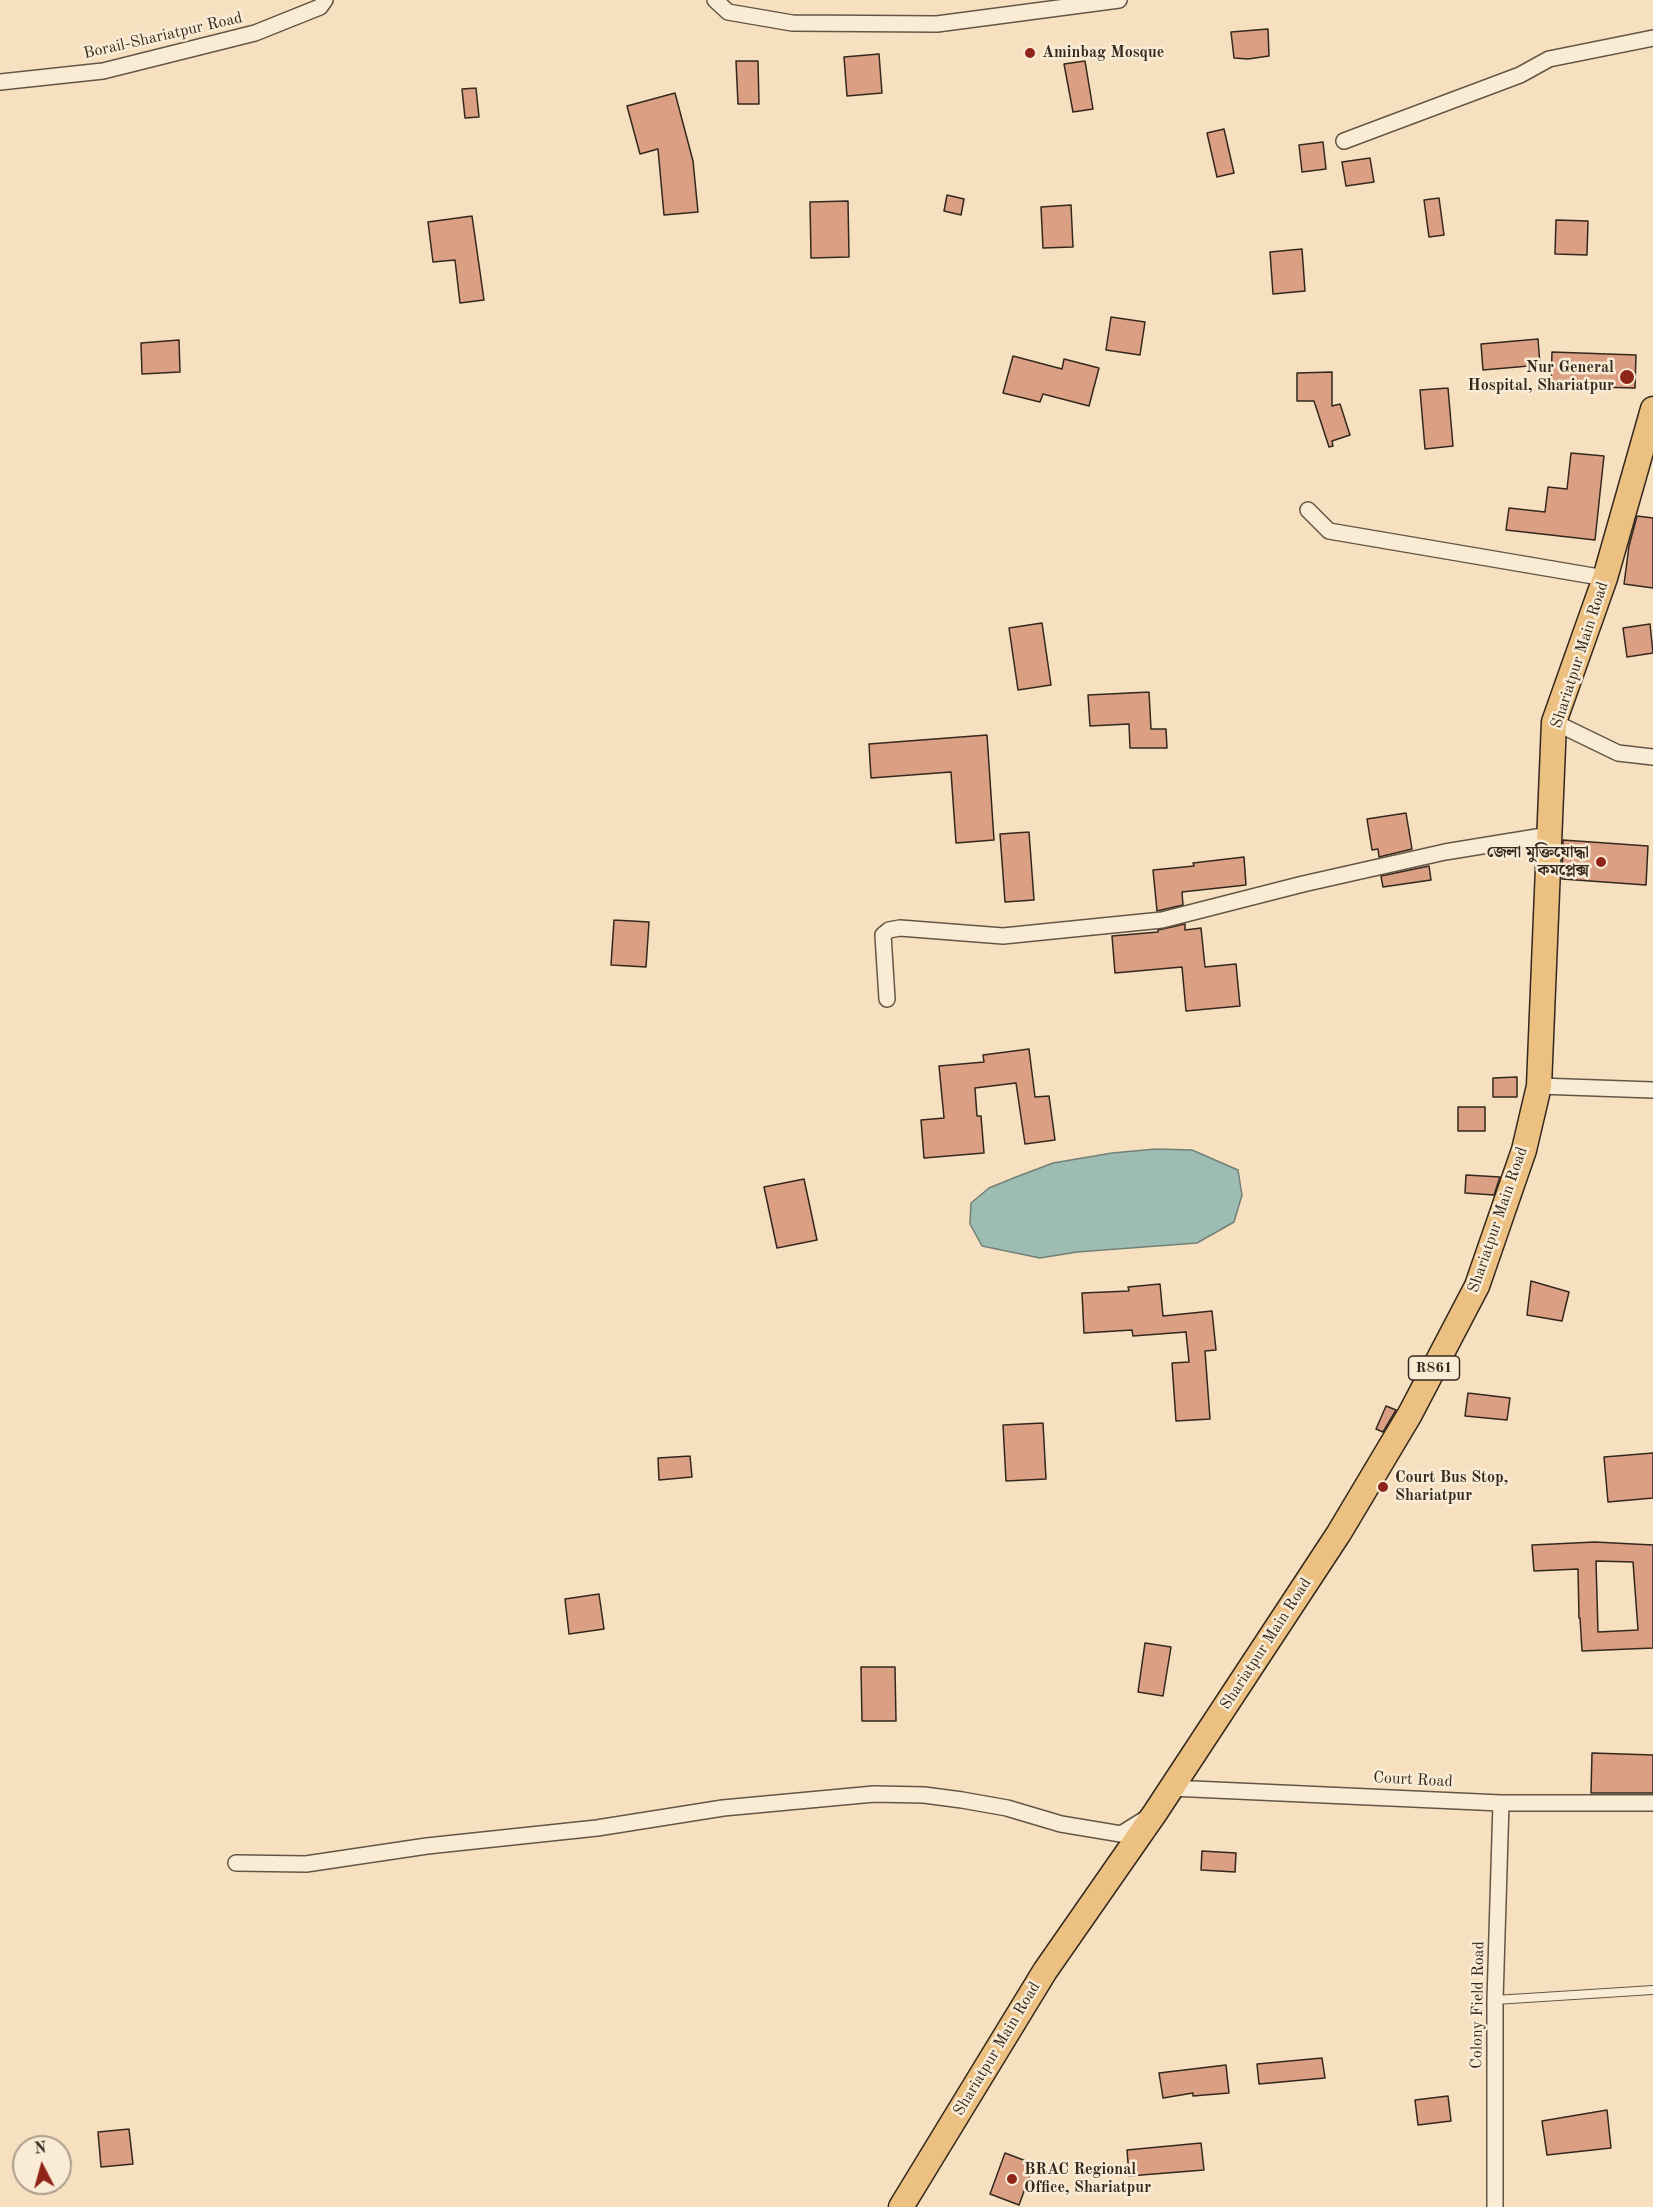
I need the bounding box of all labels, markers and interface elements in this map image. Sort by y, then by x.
street label: Borail-Shariatpur Road [82,8,244,64]
place label: Aminbag Mosque [1042,43,1164,63]
marker: Aminbag Mosque [1023,46,1037,60]
place label: Nur General Hospital, Shariatpur [1468,358,1614,396]
marker: Nur General Hospital, Shariatpur [1618,368,1636,386]
street label: Shariatpur Main Road [1547,579,1613,731]
place label: জেলা মুক্তিযোদ্ধা কমপ্লেক্স [1487,843,1589,881]
marker: জেলা মুক্তিযোদ্ধা কমপ্লেক্স [1594,855,1608,869]
street label: Shariatpur Main Road [1464,1144,1532,1296]
road number: R861 [1408,1356,1460,1380]
place label: Court Bus Stop, Shariatpur [1395,1468,1508,1506]
marker: Court Bus Stop, Shariatpur [1376,1480,1390,1494]
street label: Shariatpur Main Road [1216,1575,1316,1713]
street label: Court Road [1373,1768,1453,1792]
street label: Colony Field Road [1467,1941,1489,2069]
street label: Shariatpur Main Road [949,1978,1045,2120]
north arrow [12,2135,72,2195]
text: N [33,2140,47,2158]
place label: BRAC Regional Office, Shariatpur [1024,2160,1151,2198]
marker: BRAC Regional Office, Shariatpur [1005,2172,1019,2186]

